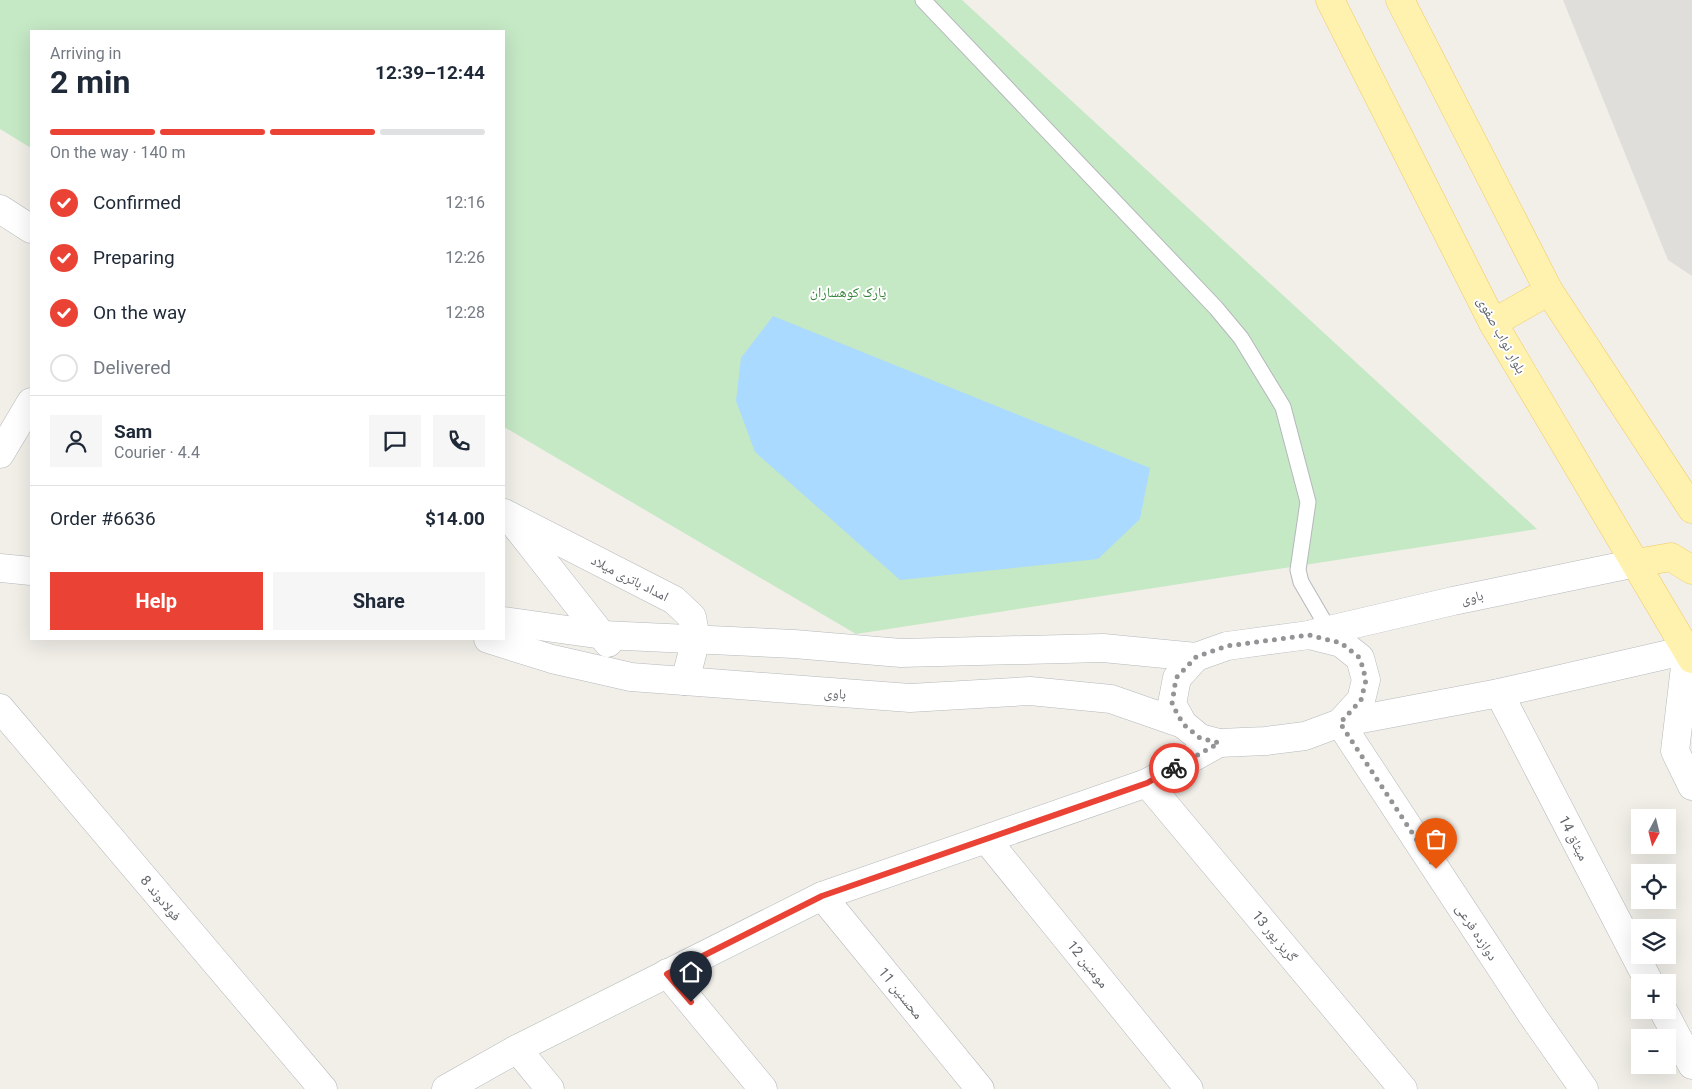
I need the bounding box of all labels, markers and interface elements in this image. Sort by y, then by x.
text: Arriving in [50,44,121,63]
text: 12:39–12:44 [375,61,485,84]
text: 2 min [50,63,130,101]
text: On the way · 140 m [50,143,186,162]
icon: check [50,189,78,217]
text: Confirmed [93,191,181,214]
text: 12:16 [445,193,485,212]
icon: check [50,244,78,272]
text: Preparing [93,246,175,269]
text: 12:26 [445,248,485,267]
park label: پارک کوهساران [810,284,886,301]
street label: بلوار نواب صفوی [1473,294,1530,377]
icon: check [50,299,78,327]
text: On the way [93,301,186,324]
text: 12:28 [445,303,485,322]
text: Delivered [93,356,171,379]
button: person [50,415,102,467]
button: chat [369,415,421,467]
button: phone [433,415,485,467]
text: Sam [114,420,152,443]
text: Courier · 4.4 [114,443,200,462]
text: Order #6636 [50,507,156,530]
text: $14.00 [425,507,485,530]
street label: امداد باتری میلاد [588,552,671,605]
button: Help [50,572,263,630]
button: Share [273,572,485,630]
street label: باوی [1459,587,1485,608]
street label: باوی [823,684,847,703]
courier [1149,743,1199,793]
icon: bike [1160,754,1188,782]
north arrow [1631,809,1676,854]
map controls [1631,809,1676,1074]
street label: میثاق 14 [1555,813,1592,864]
pin [1415,818,1457,869]
icon: bag [1422,825,1450,853]
button: locate [1631,864,1676,909]
street label: فولادوند 8 [137,872,185,925]
street label: دوازده فرعی [1452,901,1501,964]
street label: گریز پور 13 [1248,907,1301,966]
button: layers [1631,919,1676,964]
street label: مومنین 12 [1063,937,1112,991]
pin [670,951,712,1002]
icon: home [677,958,705,986]
street label: محسنین 11 [875,964,927,1023]
button: + [1631,974,1676,1019]
button: − [1631,1029,1676,1074]

